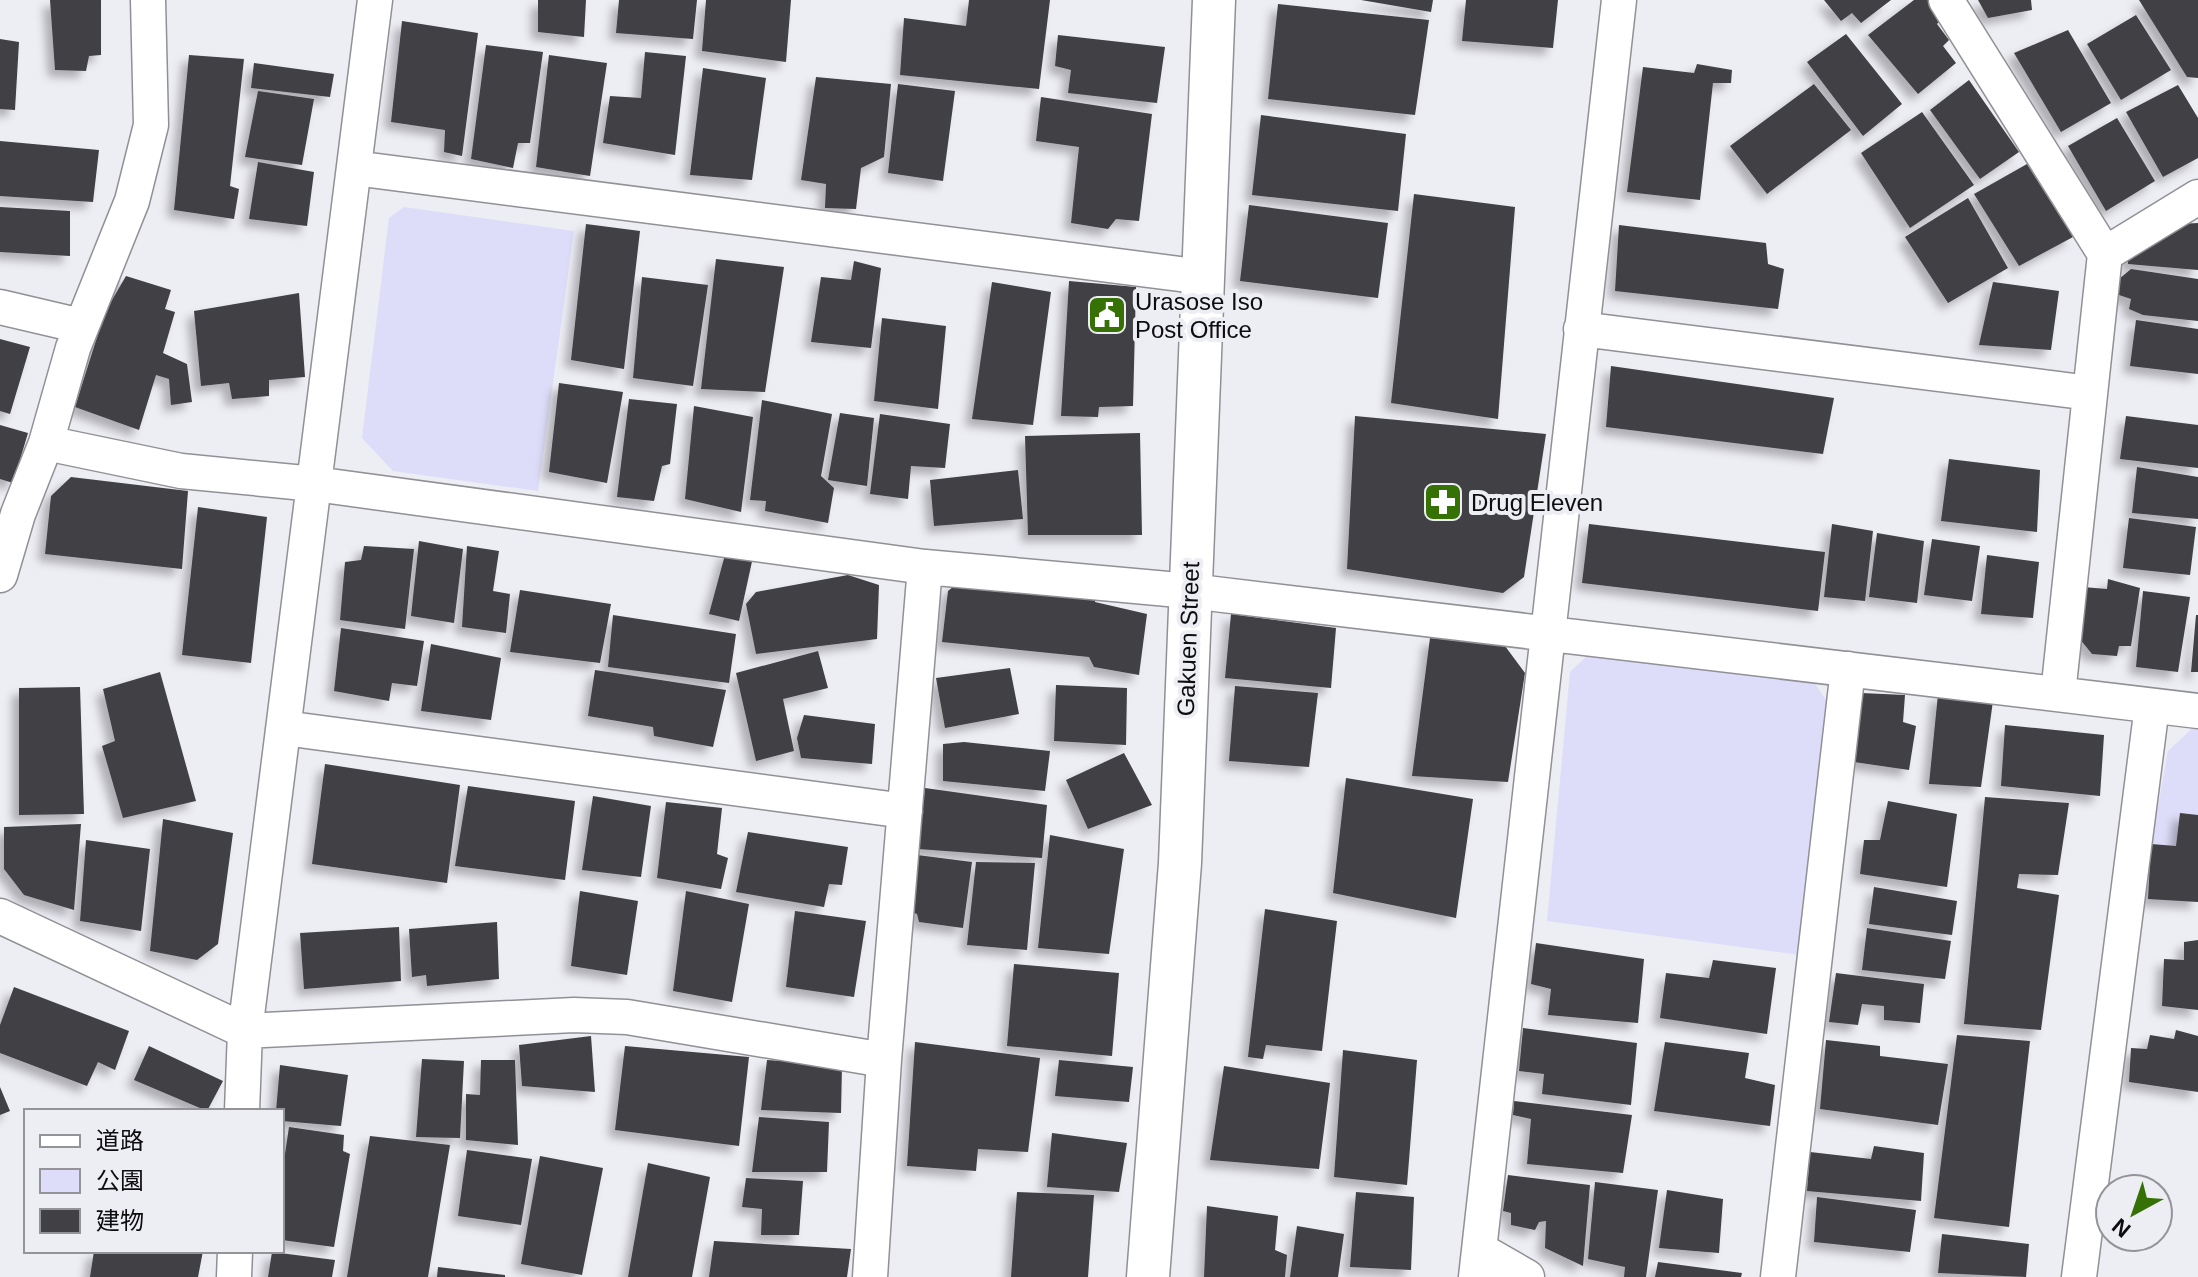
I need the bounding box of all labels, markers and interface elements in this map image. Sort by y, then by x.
place label: Urasose Iso Post Office [1135,288,1263,343]
public building icon: Urasose Iso Post Office [1086,294,1128,336]
pharmacy icon: Drug Eleven [1422,481,1464,523]
place label: Drug Eleven [1471,489,1603,516]
street label: Gakuen Street [1172,561,1204,717]
legend [24,1109,284,1253]
text: 道路 [96,1127,144,1154]
text: 公園 [96,1167,144,1194]
north arrow [2094,1173,2174,1253]
text: 建物 [96,1207,144,1234]
text: N [2107,1213,2136,1243]

